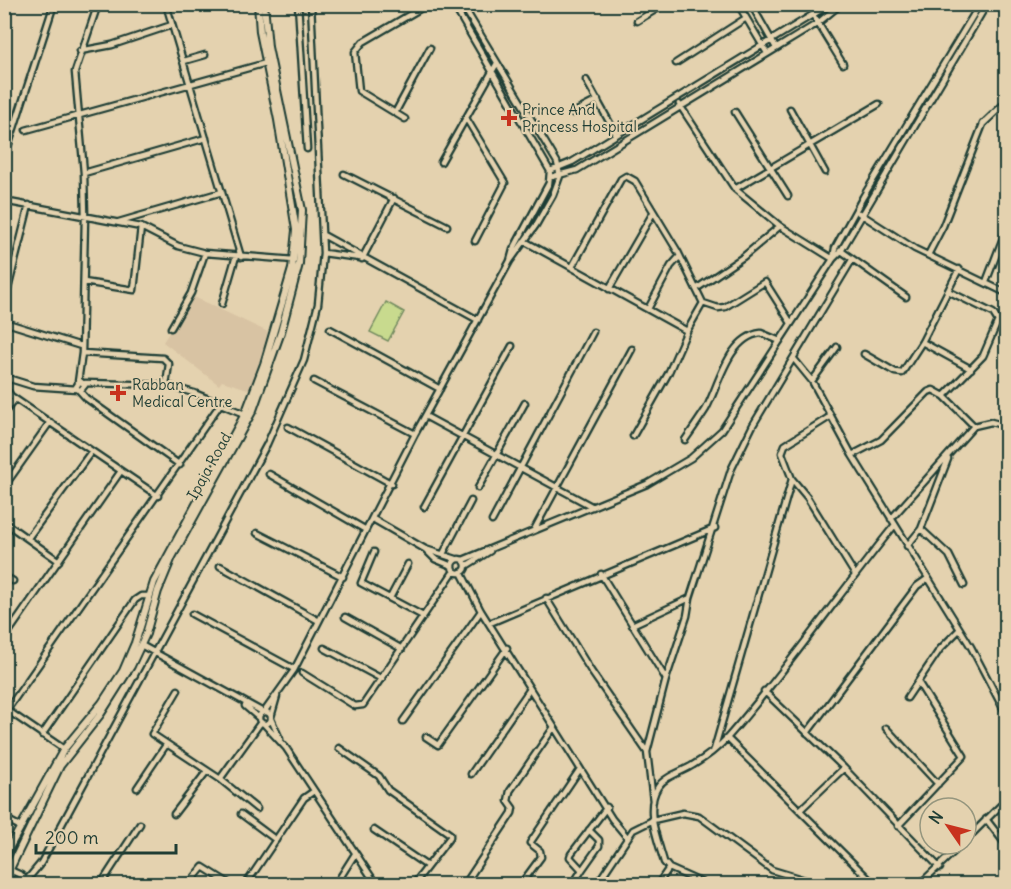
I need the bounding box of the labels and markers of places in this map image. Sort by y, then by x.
place label: Prince And Princess Hospital [522,100,637,136]
marker: Prince And Princess Hospital [500,109,518,127]
place label: Rabban Medical Centre [132,375,232,411]
marker: Rabban Medical Centre [109,384,127,402]

